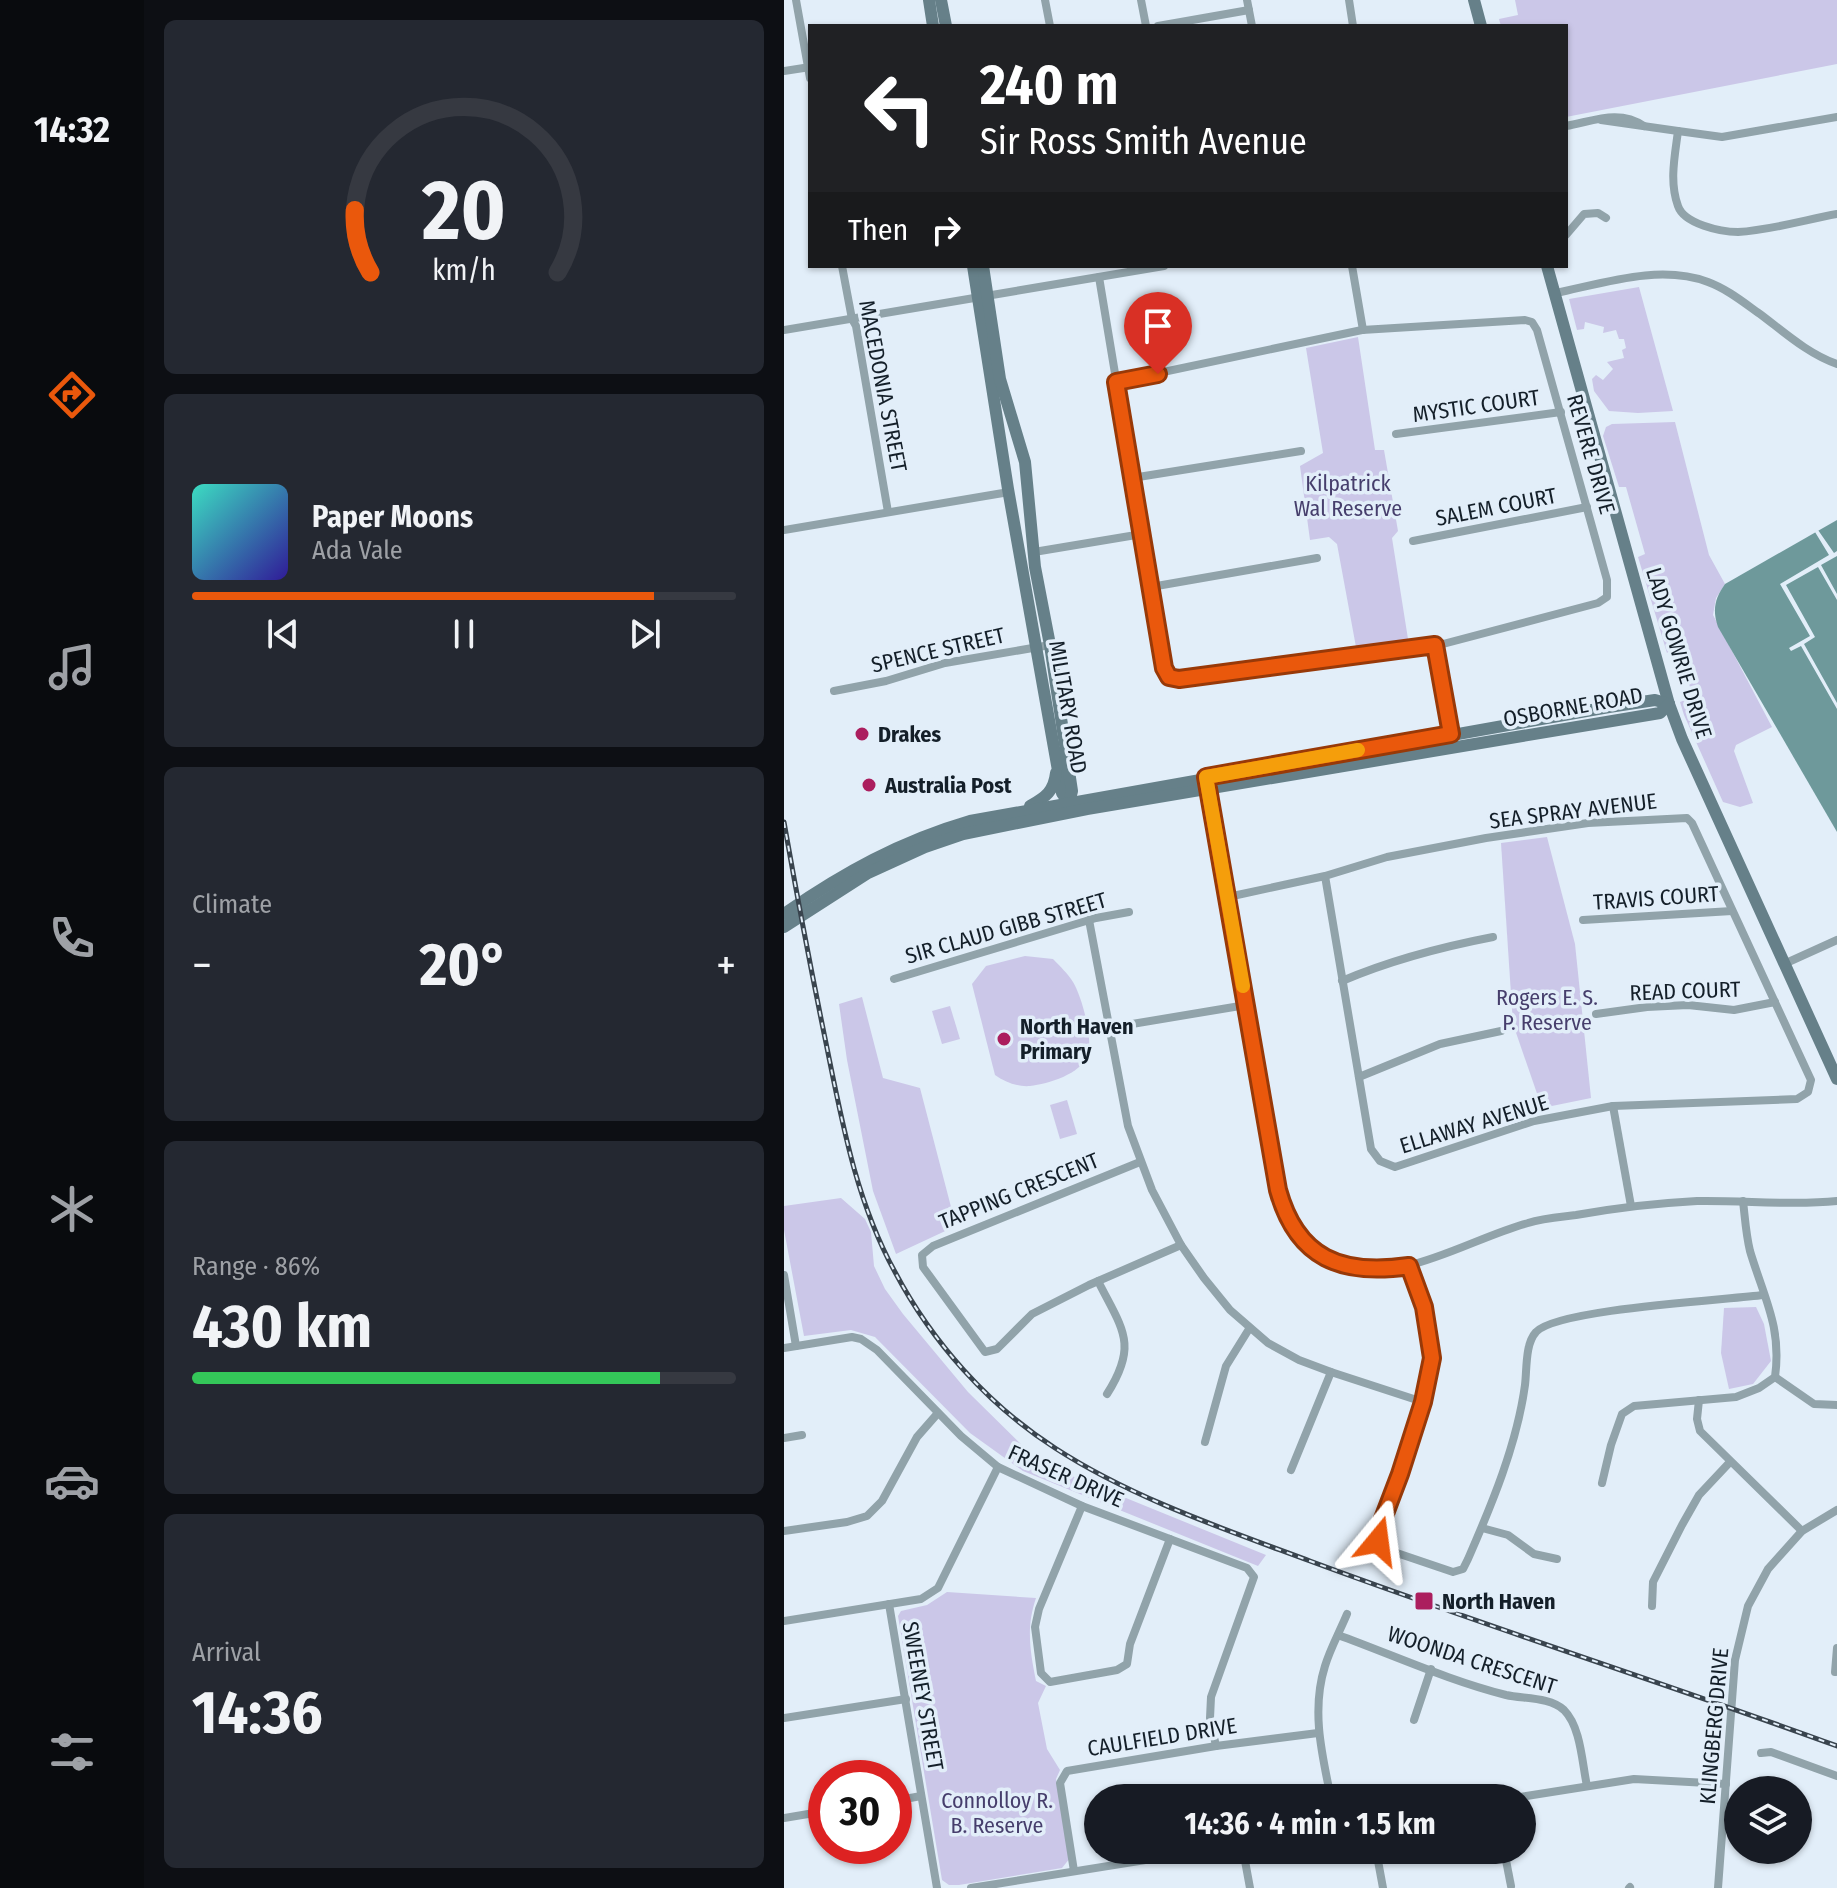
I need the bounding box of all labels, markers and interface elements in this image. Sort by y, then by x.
text: 240 m [980,52,1119,119]
icon: left [848,56,952,160]
text: 14:32 [34,108,110,152]
text: Sir Ross Smith Avenue [980,120,1307,164]
text: 20 [421,160,506,260]
icon: right [924,208,968,252]
text: Then [848,212,908,248]
text: km/h [432,253,496,288]
pin [1124,292,1192,374]
street label: MACEDONIA STREET [853,298,913,475]
icon: arrive [1136,304,1180,348]
icon: directions [44,367,100,423]
street label: MYSTIC COURT [1411,384,1542,428]
street label: REVERE DRIVE [1561,391,1621,517]
park label: Kilpatrick Wal Reserve [1294,470,1402,522]
street label: SALEM COURT [1433,482,1559,532]
text: Paper Moons [312,499,473,535]
text: Ada Vale [312,535,403,566]
street label: LADY GOWRIE DRIVE [1640,564,1718,742]
icon: previous [261,612,305,656]
icon: pause [442,612,486,656]
icon: next [623,612,667,656]
street label: SPENCE STREET [869,621,1008,678]
street label: MILITARY ROAD [1043,638,1093,776]
icon: music [44,639,100,695]
street label: OSBORNE ROAD [1501,681,1645,733]
place label: Drakes [878,721,942,748]
marker: Drakes [853,725,871,743]
place label: Australia Post [884,772,1012,799]
marker: Australia Post [860,776,878,794]
street label: SEA SPRAY AVENUE [1488,787,1658,835]
street label: TRAVIS COURT [1592,880,1720,916]
street label: SIR CLAUD GIBB STREET [902,886,1110,970]
text: Climate [192,889,272,920]
icon: phone [44,910,100,966]
text: 20° [420,929,508,1001]
text: − [192,939,212,992]
text: + [716,939,736,992]
street label: READ COURT [1629,976,1742,1006]
park label: Rogers E. S. P. Reserve [1496,984,1598,1036]
place label: North Haven Primary [1020,1013,1134,1065]
marker: North Haven Primary [995,1030,1013,1048]
street label: ELLAWAY AVENUE [1396,1089,1552,1159]
street label: TAPPING CRESCENT [935,1146,1104,1235]
icon: climate [44,1181,100,1237]
text: Range · 86% [192,1251,320,1282]
text: 430 km [192,1291,372,1363]
street label: FRASER DRIVE [1004,1439,1128,1513]
icon: car [44,1453,100,1509]
position arrow [1336,1499,1420,1583]
place label: North Haven [1442,1588,1556,1615]
marker: North Haven [1413,1590,1435,1612]
street label: SWEENEY STREET [897,1619,950,1773]
street label: WOONDA CRESCENT [1384,1620,1561,1700]
text: Arrival [192,1637,261,1668]
street label: KLINGBERG DRIVE [1694,1647,1734,1805]
text: 14:36 [192,1677,323,1749]
street label: CAULFIELD DRIVE [1085,1712,1239,1762]
icon: filters [44,1724,100,1780]
speed limit sign: 30 [808,1760,912,1864]
map controls [1724,1776,1812,1864]
button: layers [1724,1776,1812,1864]
park label: Connolloy R. B. Reserve [941,1787,1053,1839]
text: 14:36 · 4 min · 1.5 km [1184,1806,1436,1842]

